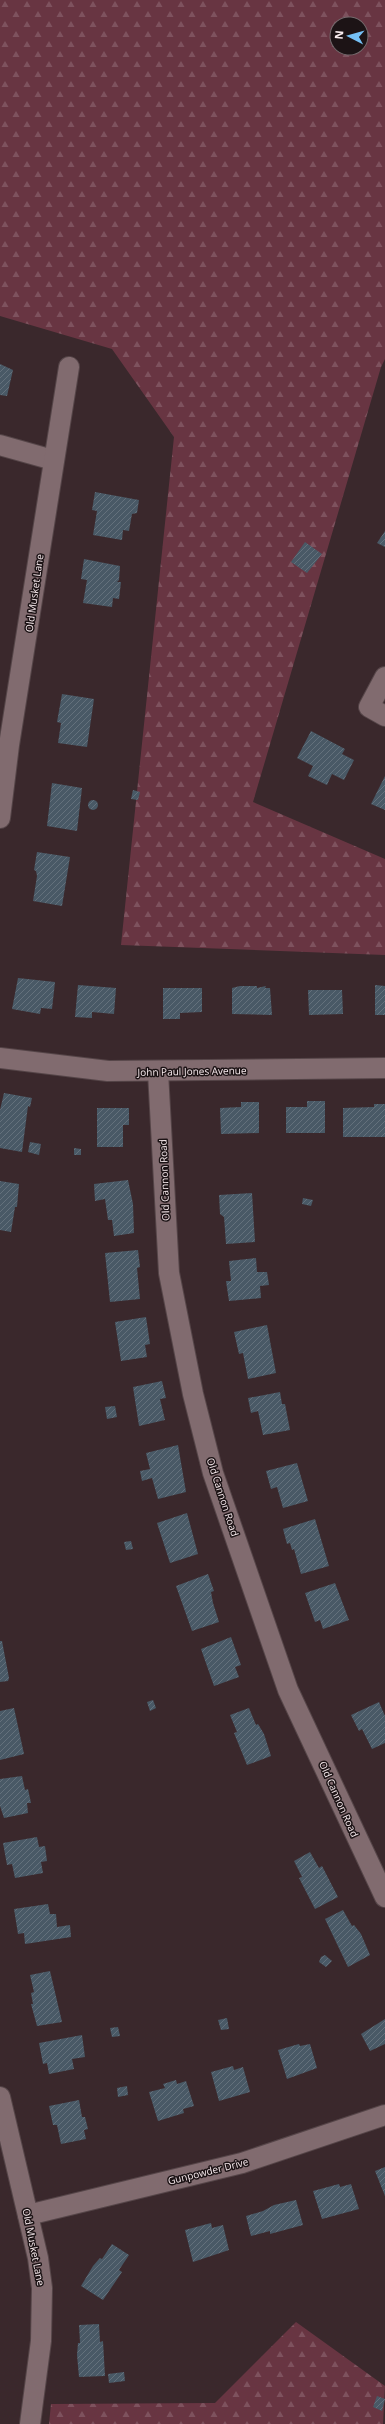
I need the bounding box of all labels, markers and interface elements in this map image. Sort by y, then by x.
north arrow [329,16,369,56]
text: N [331,30,346,40]
street label: Old Musket Lane [22,553,46,633]
street label: John Paul Jones Avenue [136,1063,247,1079]
street label: Old Cannon Road [156,1139,172,1221]
street label: Old Cannon Road [204,1456,242,1538]
street label: Old Cannon Road [316,1759,362,1839]
street label: Gunpowder Drive [166,2154,250,2188]
street label: Old Musket Lane [20,2207,48,2287]

